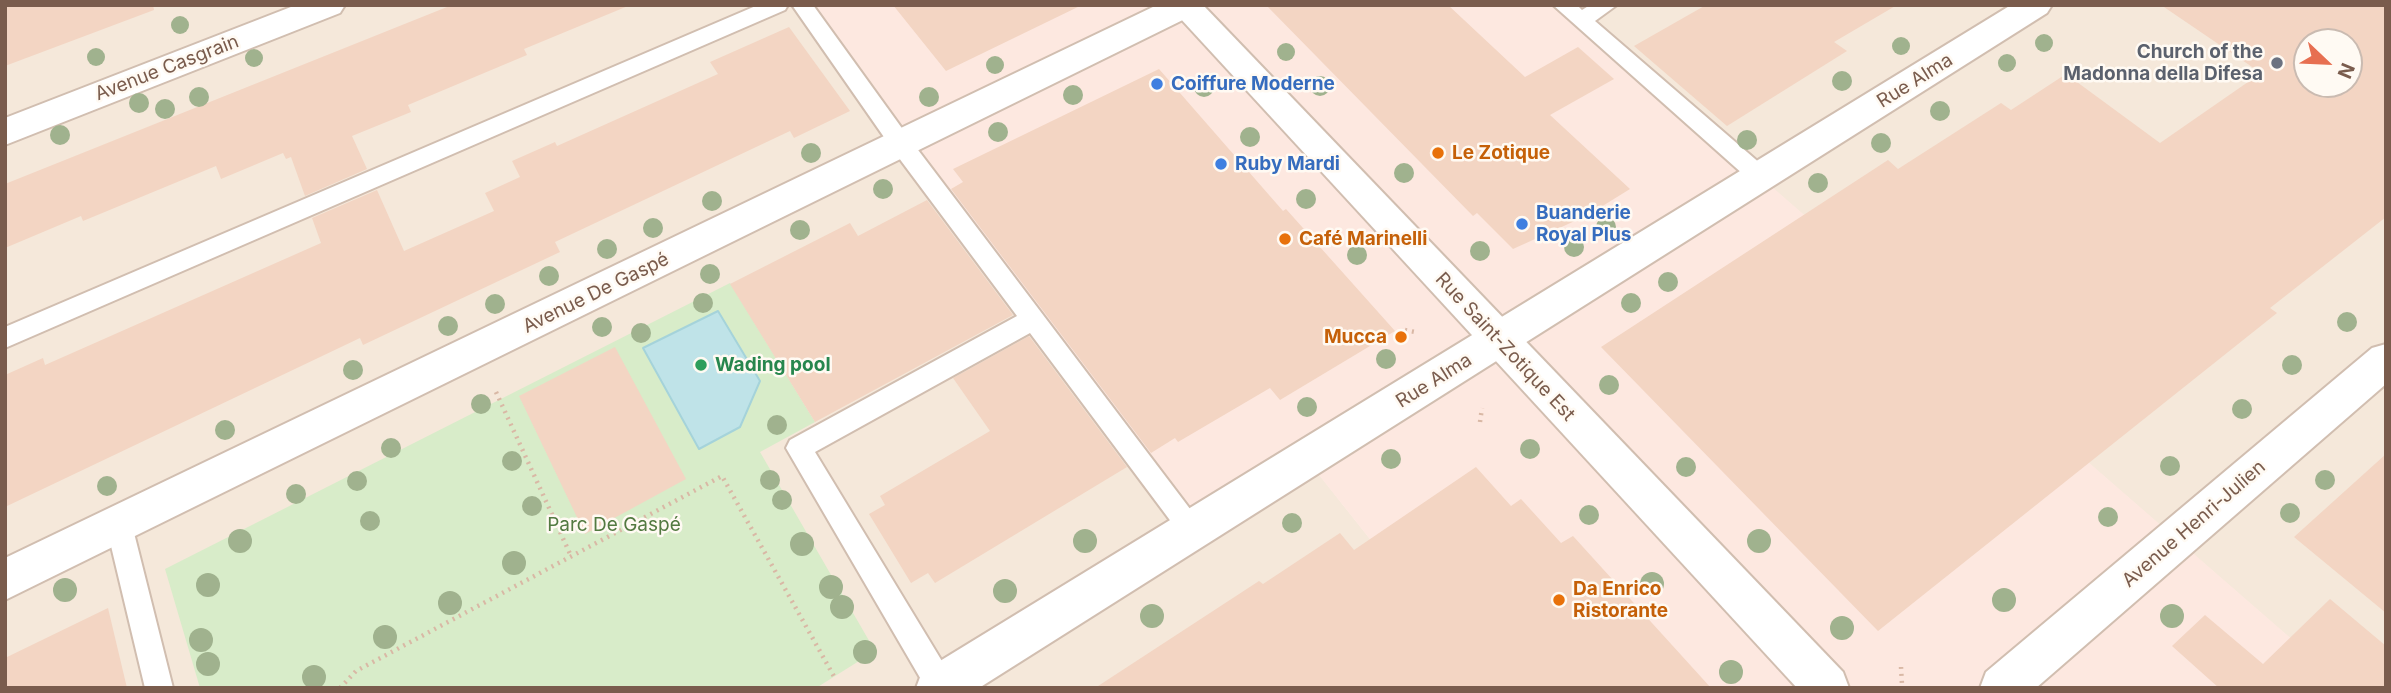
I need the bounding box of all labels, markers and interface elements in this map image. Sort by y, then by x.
north arrow [2293,28,2363,98]
street label: Avenue Casgrain [92,30,242,106]
place label: Church of the Madonna della Difesa [2063,41,2263,85]
street label: Rue Alma [1873,49,1957,113]
marker: Church of the Madonna della Difesa [2269,55,2285,71]
text: N [2333,59,2359,82]
place label: Coiffure Moderne [1171,73,1335,95]
marker: Coiffure Moderne [1149,76,1165,92]
place label: Le Zotique [1452,142,1550,164]
marker: Le Zotique [1430,145,1446,161]
place label: Ruby Mardi [1235,153,1340,175]
marker: Ruby Mardi [1213,156,1229,172]
place label: Buanderie Royal Plus [1536,202,1631,246]
marker: Buanderie Royal Plus [1514,216,1530,232]
place label: Café Marinelli [1299,228,1427,250]
marker: Café Marinelli [1277,231,1293,247]
street label: Avenue De Gaspé [519,248,673,338]
street label: Rue Saint-Zotique Est [1430,268,1580,426]
place label: Mucca [1324,326,1387,348]
marker: Mucca [1393,329,1409,345]
street label: Rue Alma [1392,349,1476,413]
place label: Wading pool [715,354,831,376]
marker: Wading pool [693,357,709,373]
street label: Avenue Henri-Julien [2118,456,2270,592]
park label: Parc De Gaspé [547,514,681,536]
place label: Da Enrico Ristorante [1573,578,1668,622]
marker: Da Enrico Ristorante [1551,592,1567,608]

